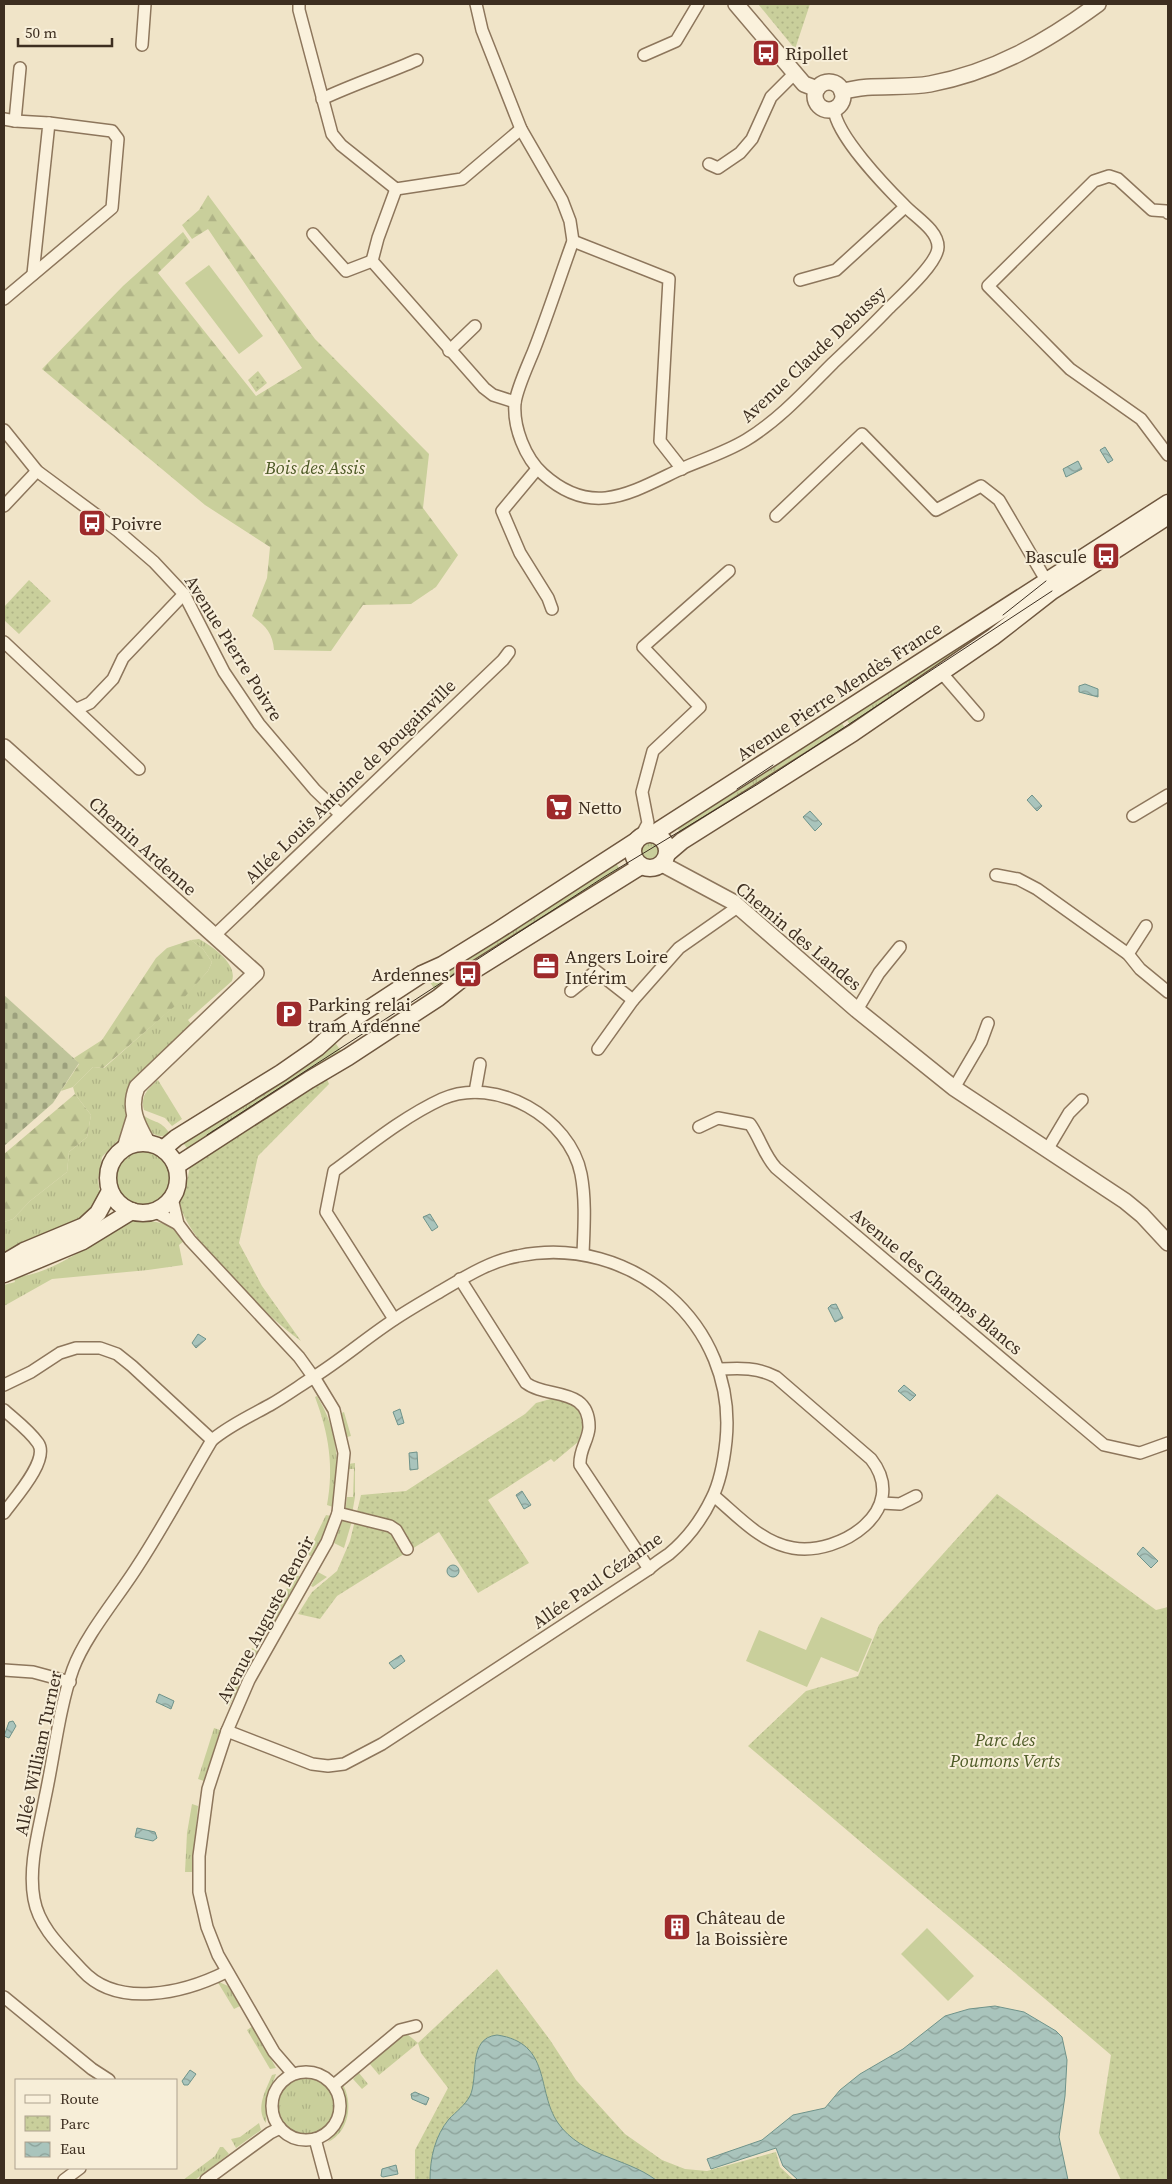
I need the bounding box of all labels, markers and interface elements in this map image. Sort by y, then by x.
scale bar [18,15,111,47]
text: 50 m [25,22,57,43]
bus stop icon: Ripollet [751,38,781,68]
place label: Ripollet [785,41,848,66]
street label: Avenue Claude Debussy [735,279,892,428]
park label: Bois des Assis [264,455,366,480]
bus stop icon: Poivre [77,508,107,538]
place label: Poivre [111,511,162,536]
bus stop icon: Bascule [1091,541,1121,571]
place label: Bascule [1025,544,1087,569]
street label: Avenue Pierre Poivre [179,570,289,726]
street label: Avenue Pierre Mendès France [732,615,946,767]
street label: Allée Louis Antoine de Bougainville [239,673,461,889]
street label: Chemin Ardenne [83,791,203,901]
supermarket icon: Netto [544,792,574,822]
place label: Netto [578,795,622,820]
street label: Chemin des Landes [731,876,867,996]
place label: Angers Loire Intérim [565,944,668,990]
office icon: Angers Loire Intérim [531,951,561,981]
bus stop icon: Ardennes [453,959,483,989]
place label: Ardennes [371,962,449,987]
place label: Parking relai tram Ardenne [308,992,421,1038]
parking icon: Parking relai tram Ardenne [274,999,304,1029]
street label: Avenue des Champs Blancs [846,1202,1028,1361]
street label: Allée Paul Cézanne [527,1526,667,1634]
street label: Avenue Auguste Renoir [210,1530,320,1707]
street label: Allée William Turner [8,1668,68,1838]
park label: Parc des Poumons Verts [949,1727,1061,1773]
place label: Château de la Boissière [696,1905,788,1951]
building icon: Château de la Boissière [662,1912,692,1942]
legend [15,2079,178,2169]
text: Route [60,2088,99,2109]
text: Parc [60,2113,90,2134]
text: Eau [60,2138,86,2159]

